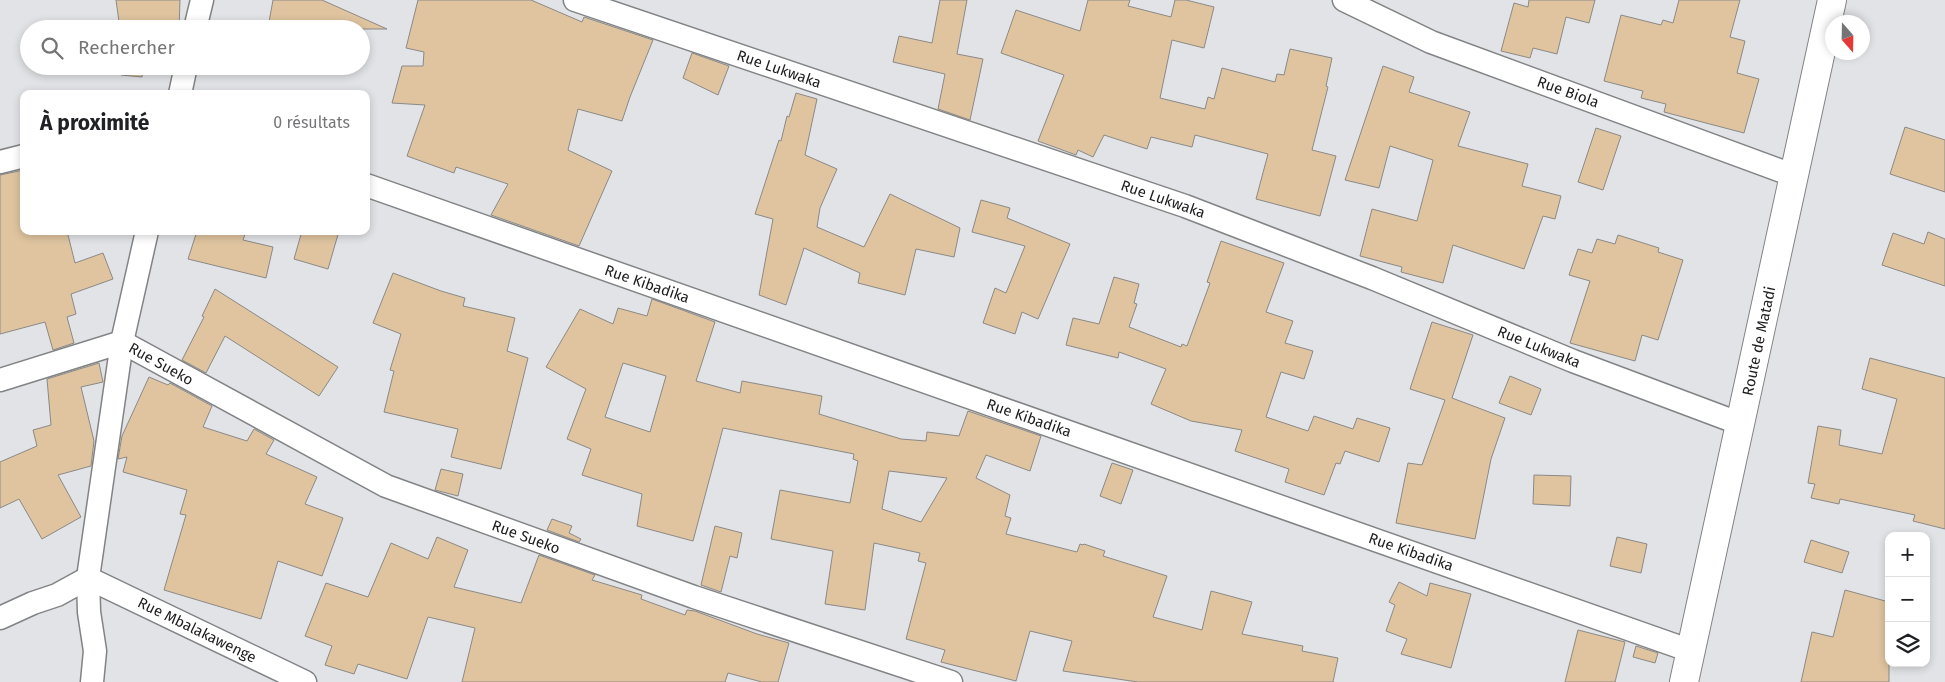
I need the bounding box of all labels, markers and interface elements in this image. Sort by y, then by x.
north arrow [1825,15,1870,60]
search box [20,20,370,75]
icon: search [38,34,66,62]
text: Rechercher [78,36,175,59]
street label: Rue Lukwaka [734,46,824,92]
street label: Rue Biola [1535,73,1601,111]
text: À proximité [40,110,149,136]
text: 0 résultats [273,113,350,132]
street label: Rue Lukwaka [1118,176,1208,222]
street label: Rue Kibadika [602,261,692,307]
street label: Route de Matadi [1739,285,1779,397]
street label: Rue Lukwaka [1495,322,1583,372]
street label: Rue Sueko [125,339,197,389]
street label: Rue Kibadika [984,395,1074,441]
street label: Rue Sueko [489,516,563,558]
street label: Rue Kibadika [1366,529,1456,575]
map controls [1885,532,1930,667]
button: + [1885,532,1930,577]
button: − [1885,577,1930,622]
street label: Rue Mbalakawenge [135,593,259,667]
button: layers [1885,622,1930,667]

